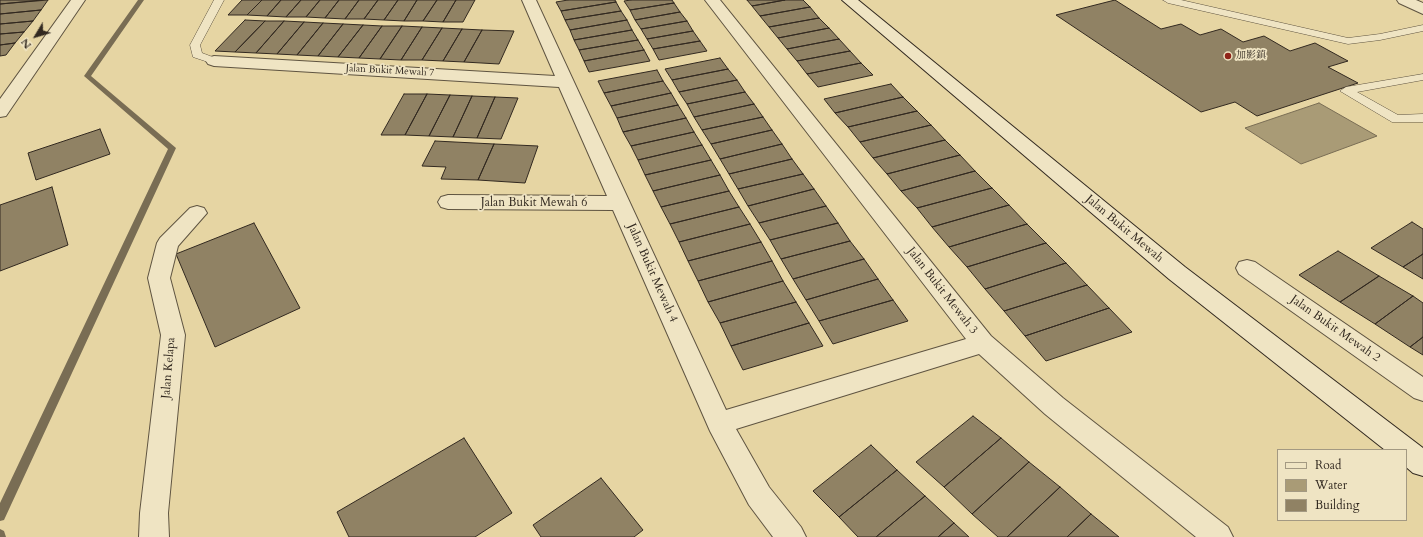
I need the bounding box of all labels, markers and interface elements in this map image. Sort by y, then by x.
north arrow [16,16,56,56]
text: N [17,35,35,52]
place label: 加影鎮 [1236,50,1266,62]
marker: 加影鎮 [1223,51,1233,61]
street label: Jalan Bukit Mewah 7 [345,63,435,79]
street label: Jalan Bukit Mewah [1082,192,1166,266]
street label: Jalan Bukit Mewah 6 [481,196,587,210]
street label: Jalan Bukit Mewah 4 [624,221,680,325]
street label: Jalan Bukit Mewah 3 [904,245,980,337]
street label: Jalan Bukit Mewah 2 [1287,293,1383,365]
street label: Jalan Kelapa [159,337,179,399]
legend [1277,449,1407,521]
text: Road [1315,457,1341,473]
text: Water [1315,477,1347,493]
text: Building [1315,497,1359,513]

